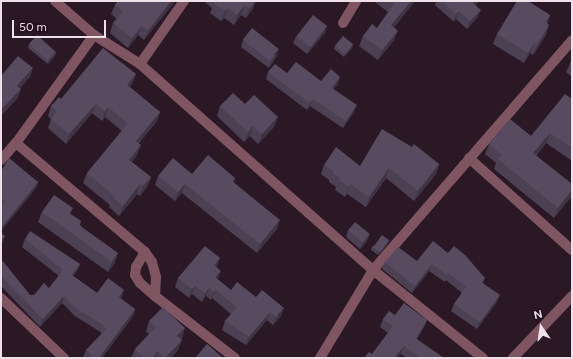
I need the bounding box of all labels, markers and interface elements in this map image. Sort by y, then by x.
scale bar [14,12,108,38]
text: 50 m [19,20,47,34]
north arrow [521,307,561,347]
text: N [533,308,544,322]

